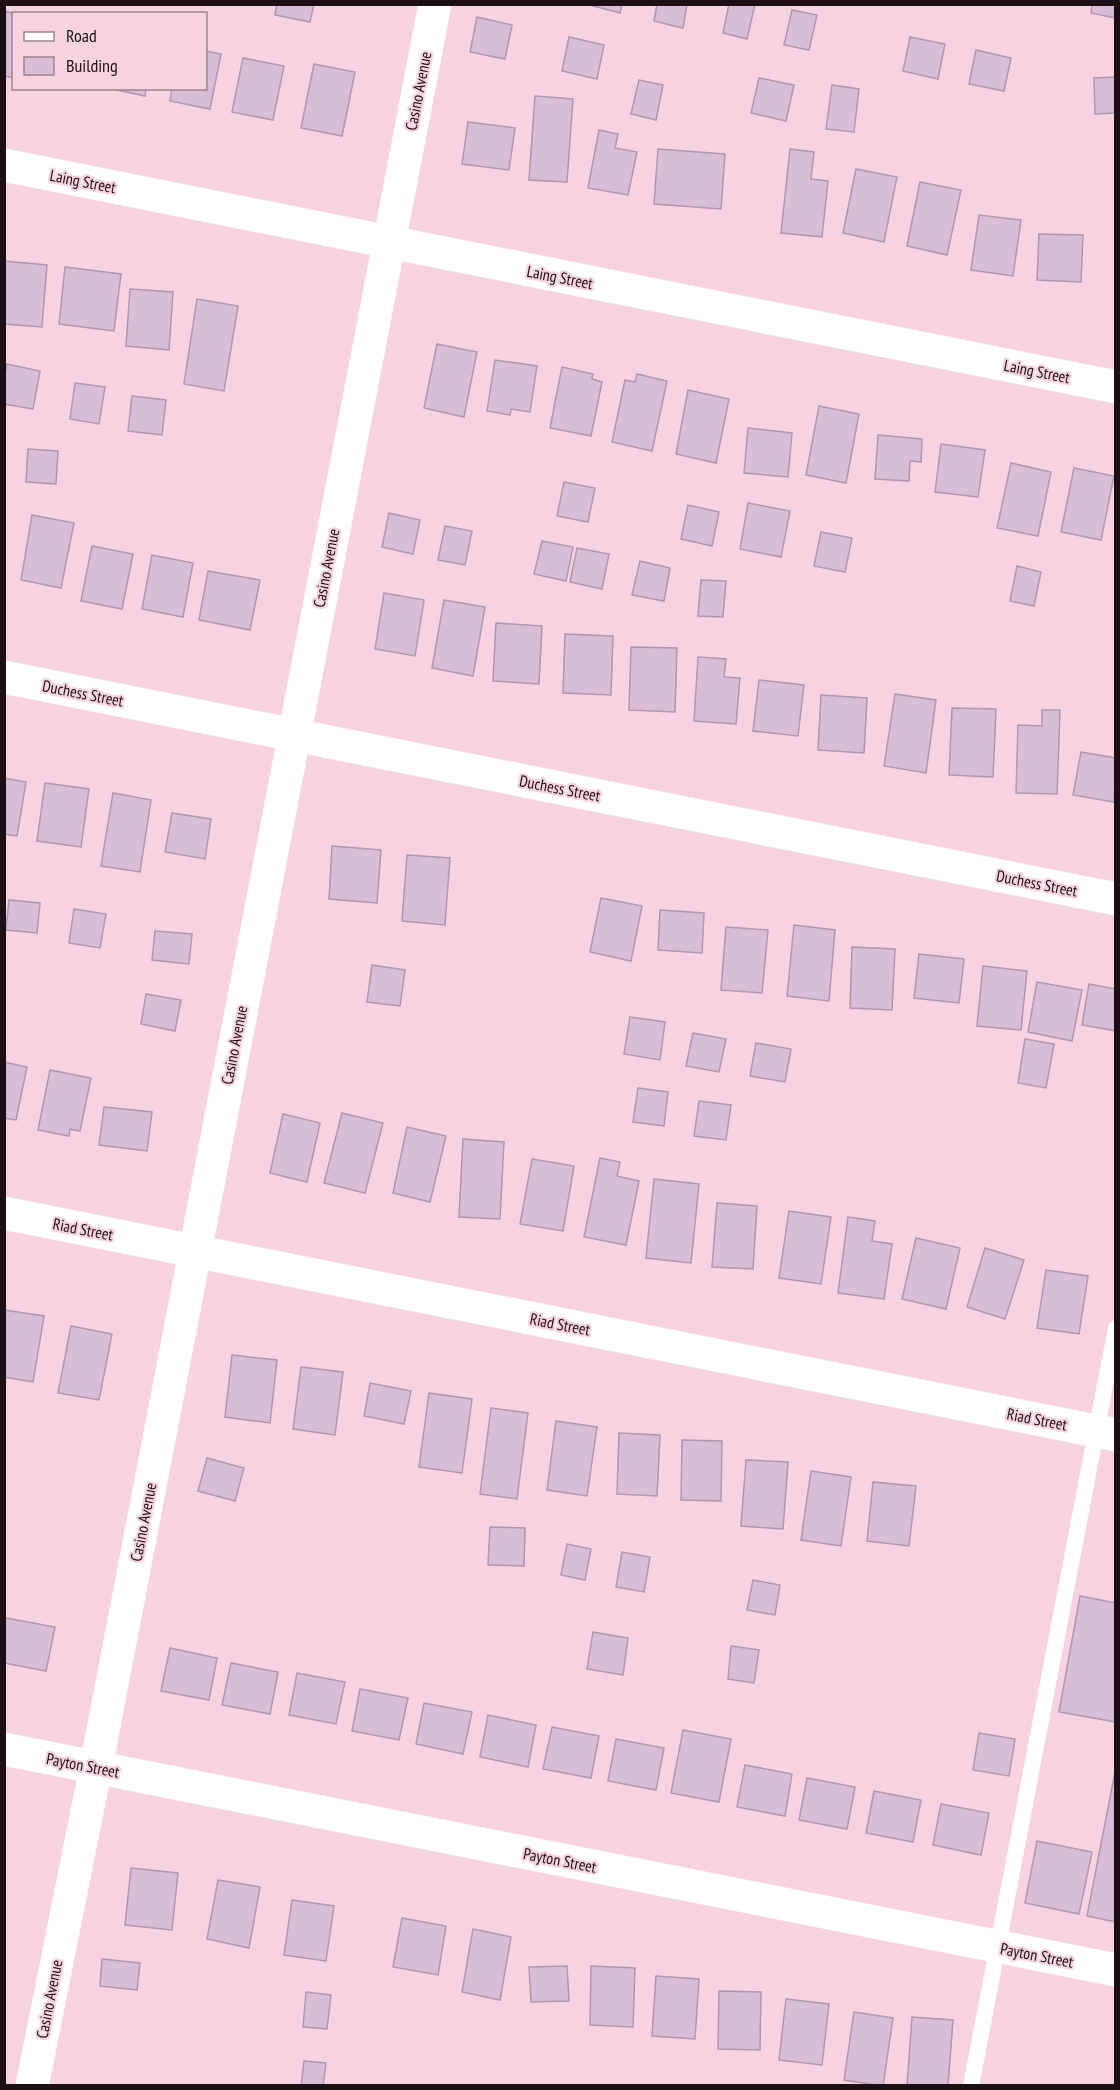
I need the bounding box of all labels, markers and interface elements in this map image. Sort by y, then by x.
legend [12,12,207,90]
text: Road [66,24,97,47]
street label: Casino Avenue [401,50,435,132]
text: Building [66,54,118,77]
street label: Laing Street [48,165,118,197]
street label: Laing Street [525,261,595,293]
street label: Laing Street [1002,355,1072,387]
street label: Casino Avenue [309,527,343,609]
street label: Duchess Street [41,675,126,711]
street label: Duchess Street [518,770,603,806]
street label: Duchess Street [995,865,1080,901]
street label: Casino Avenue [217,1004,251,1086]
street label: Riad Street [51,1213,115,1245]
street label: Riad Street [528,1308,592,1340]
street label: Riad Street [1005,1403,1069,1435]
street label: Casino Avenue [126,1481,160,1563]
street label: Payton Street [45,1748,122,1782]
street label: Payton Street [522,1843,599,1877]
street label: Payton Street [999,1938,1076,1972]
street label: Casino Avenue [32,1958,66,2040]

